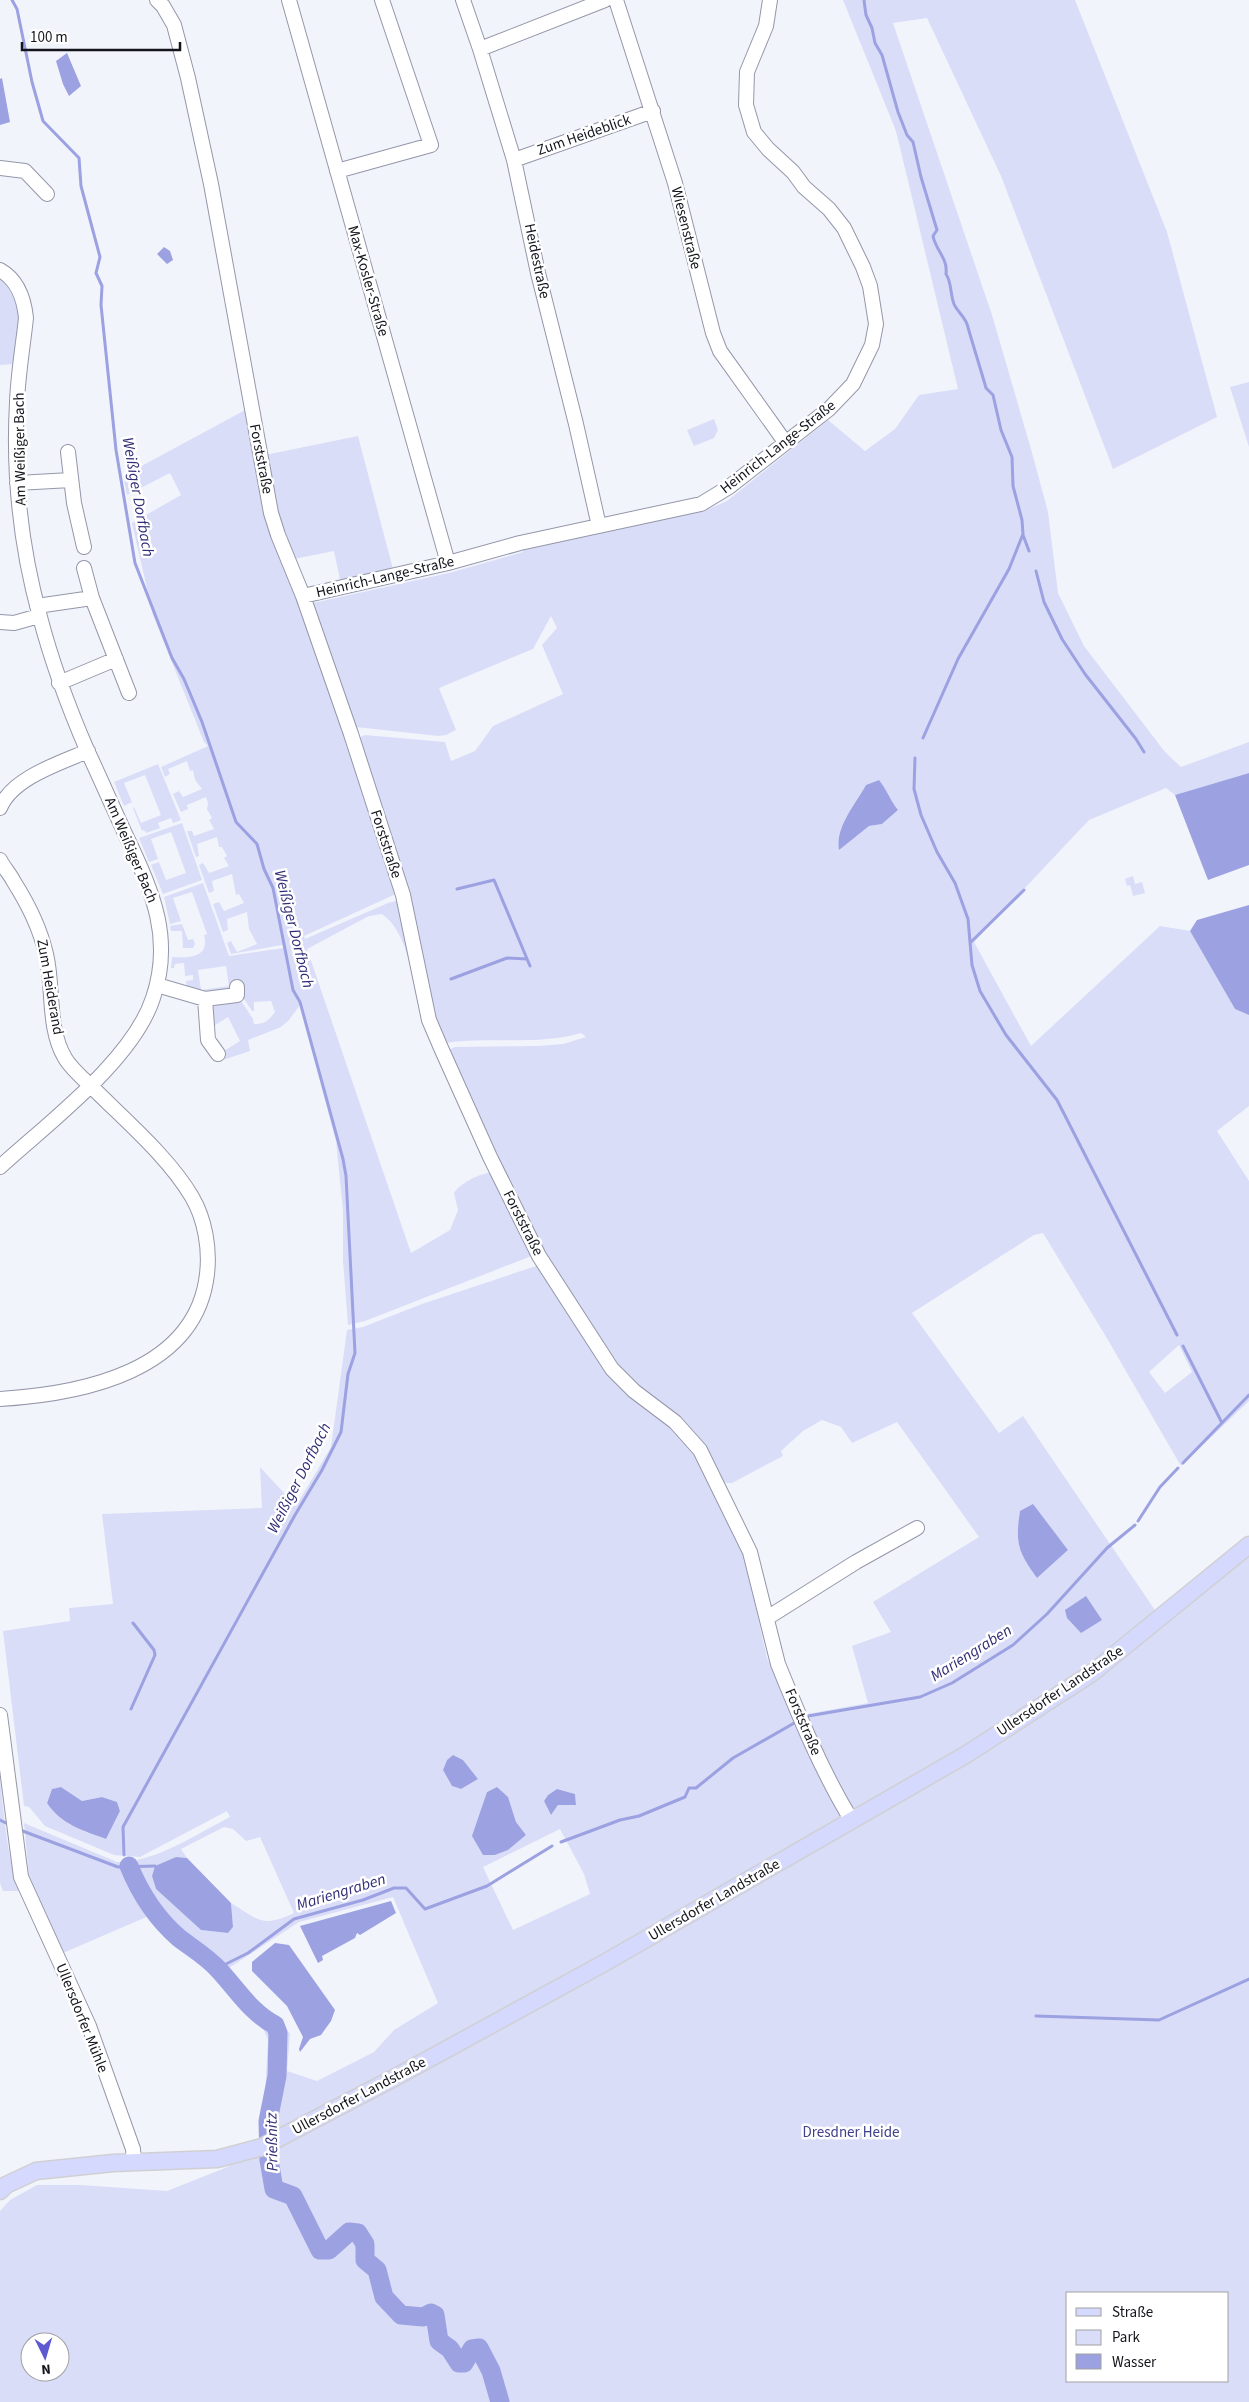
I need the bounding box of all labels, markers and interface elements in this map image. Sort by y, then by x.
scale bar [22,20,180,52]
text: 100 m [30,27,68,48]
street label: Zum Heideblick [534,109,634,161]
street label: Wiesenstraße [666,185,706,271]
street label: Heidestraße [519,222,555,300]
street label: Max-Kosler-Straße [342,223,394,339]
street label: Am Weißiger Bach [9,392,31,506]
street label: Heinrich-Lange-Straße [716,395,840,499]
street label: Forststraße [244,422,278,496]
water label: Weißiger Dorfbach [117,435,159,559]
street label: Heinrich-Lange-Straße [314,551,456,603]
street label: Am Weißiger Bach [99,794,163,906]
street label: Forststraße [365,807,407,881]
water label: Weißiger Dorfbach [269,868,319,990]
street label: Zum Heiderand [31,937,69,1037]
street label: Forststraße [498,1187,548,1259]
water label: Weißiger Dorfbach [262,1419,336,1537]
water label: Mariengraben [926,1619,1016,1687]
street label: Ullersdorfer Landstraße [993,1641,1127,1741]
street label: Forststraße [779,1685,827,1759]
street label: Ullersdorfer Landstraße [644,1854,784,1946]
water label: Mariengraben [294,1868,388,1916]
street label: Ullersdorfer Mühle [50,1960,114,2076]
street label: Ullersdorfer Landstraße [288,2052,430,2140]
water label: Prießnitz [260,2112,284,2171]
park label: Dresdner Heide [803,2122,899,2143]
legend [1066,2292,1229,2382]
text: Straße [1112,2302,1153,2323]
text: Park [1112,2327,1141,2348]
north arrow [20,2332,70,2382]
text: Wasser [1112,2352,1157,2373]
text: N [41,2359,52,2379]

